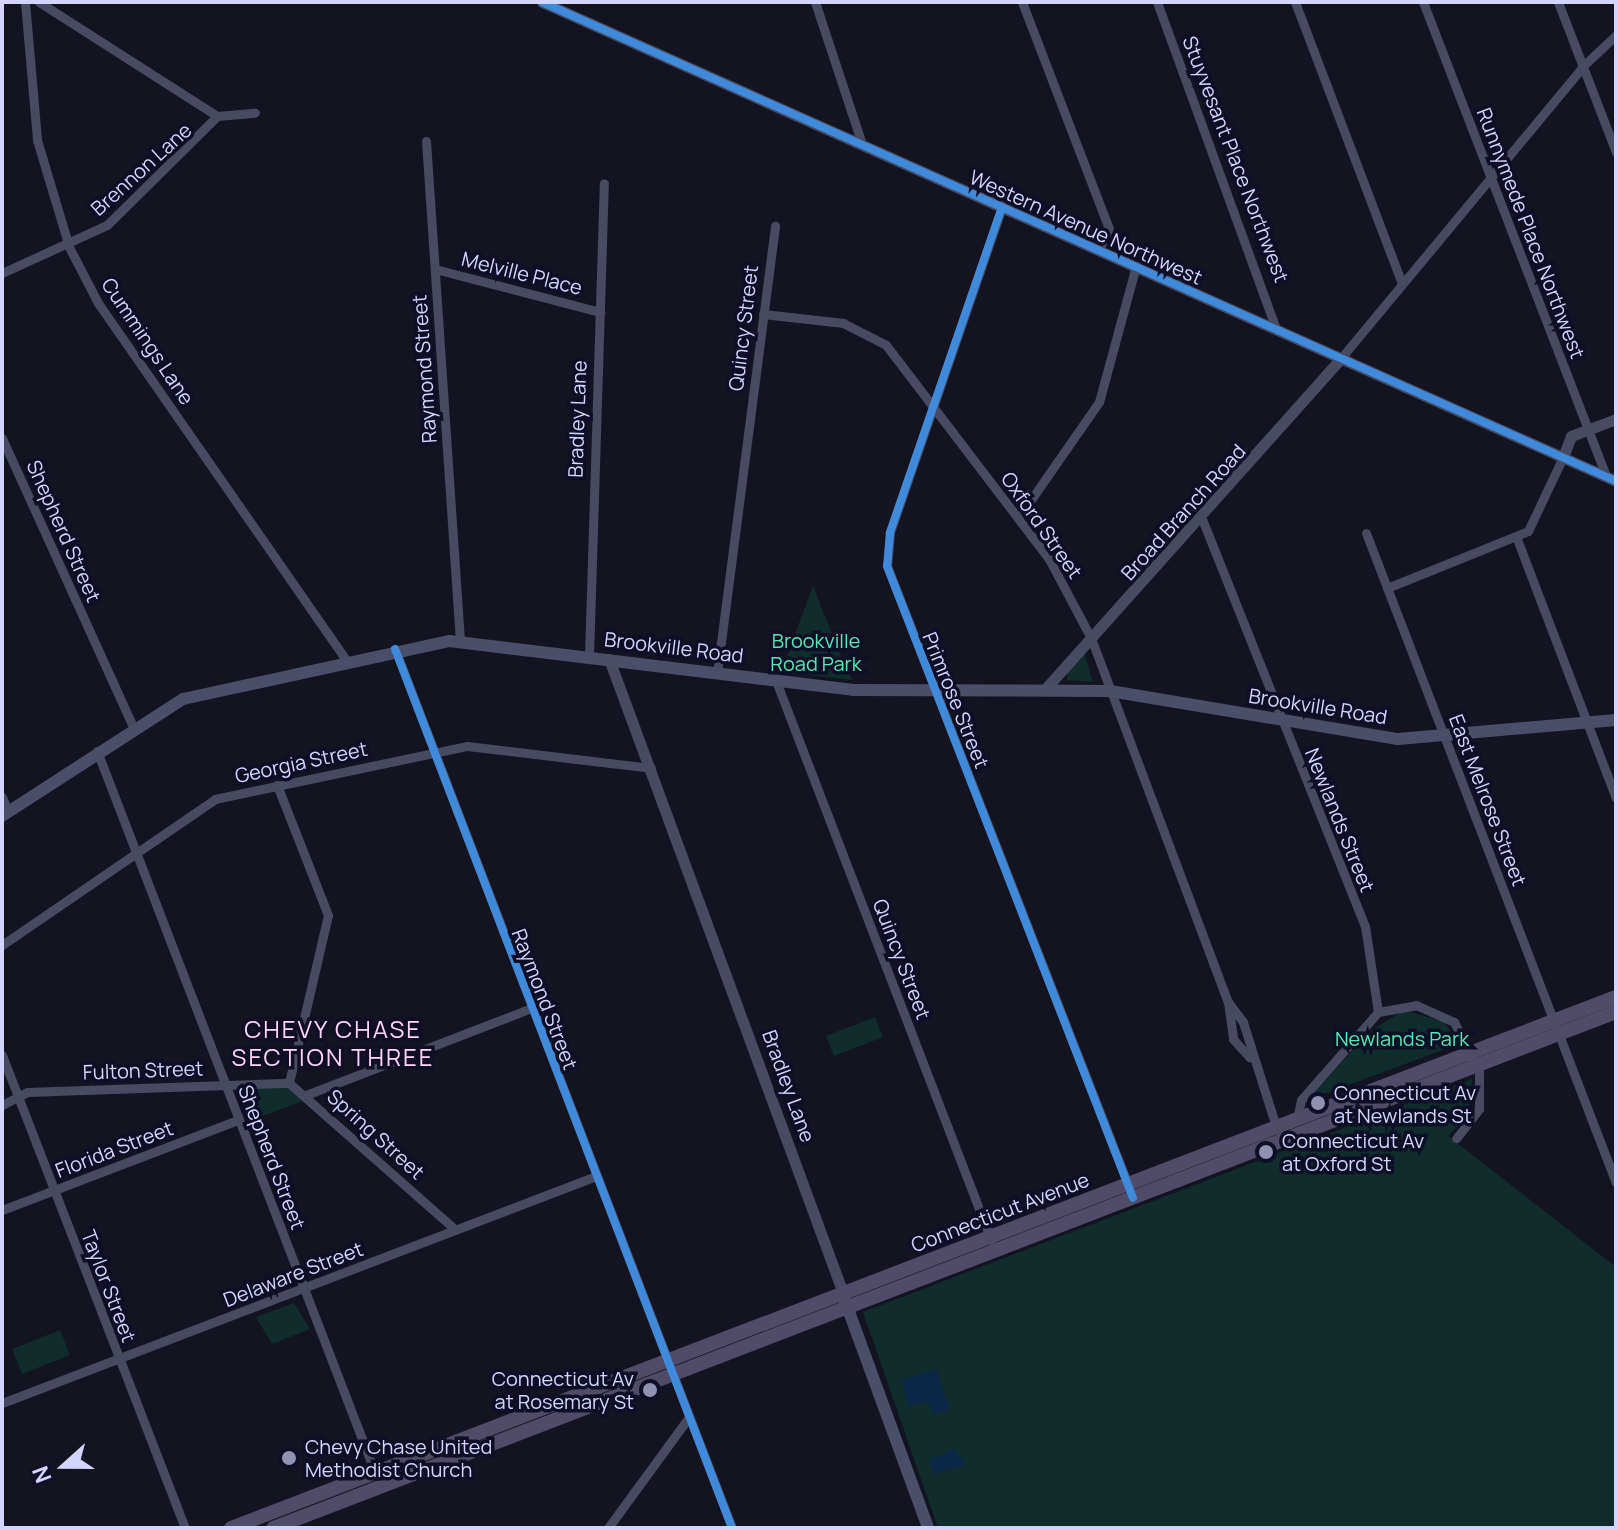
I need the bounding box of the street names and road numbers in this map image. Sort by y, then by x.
street label: Stuyvesant Place Northwest [1178,32,1294,286]
street label: Runnymede Place Northwest [1472,104,1590,362]
street label: Brennon Lane [86,118,196,220]
street label: Western Avenue Northwest [966,165,1206,289]
street label: Melville Place [459,246,585,300]
street label: Quincy Street [723,264,763,392]
street label: Cummings Lane [97,273,199,409]
street label: Raymond Street [407,294,441,444]
street label: Bradley Lane [563,360,591,478]
street label: Broad Branch Road [1116,439,1250,585]
street label: Shepherd Street [22,456,106,606]
street label: Oxford Street [996,467,1088,583]
street label: Brookville Road [603,627,745,667]
street label: Primrose Street [918,628,994,772]
street label: Brookville Road [1247,683,1389,729]
street label: East Melrose Street [1444,711,1532,889]
street label: Georgia Street [233,736,369,788]
street label: Newlands Street [1300,745,1380,895]
street label: Quincy Street [868,896,936,1022]
street label: Raymond Street [507,925,583,1073]
street label: Bradley Lane [758,1027,820,1145]
street label: Fulton Street [82,1056,204,1084]
street label: Shepherd Street [233,1081,311,1233]
street label: Spring Street [322,1084,430,1184]
street label: Florida Street [52,1116,176,1182]
street label: Connecticut Avenue [908,1167,1092,1257]
street label: Taylor Street [77,1227,141,1345]
street label: Delaware Street [220,1236,366,1312]

